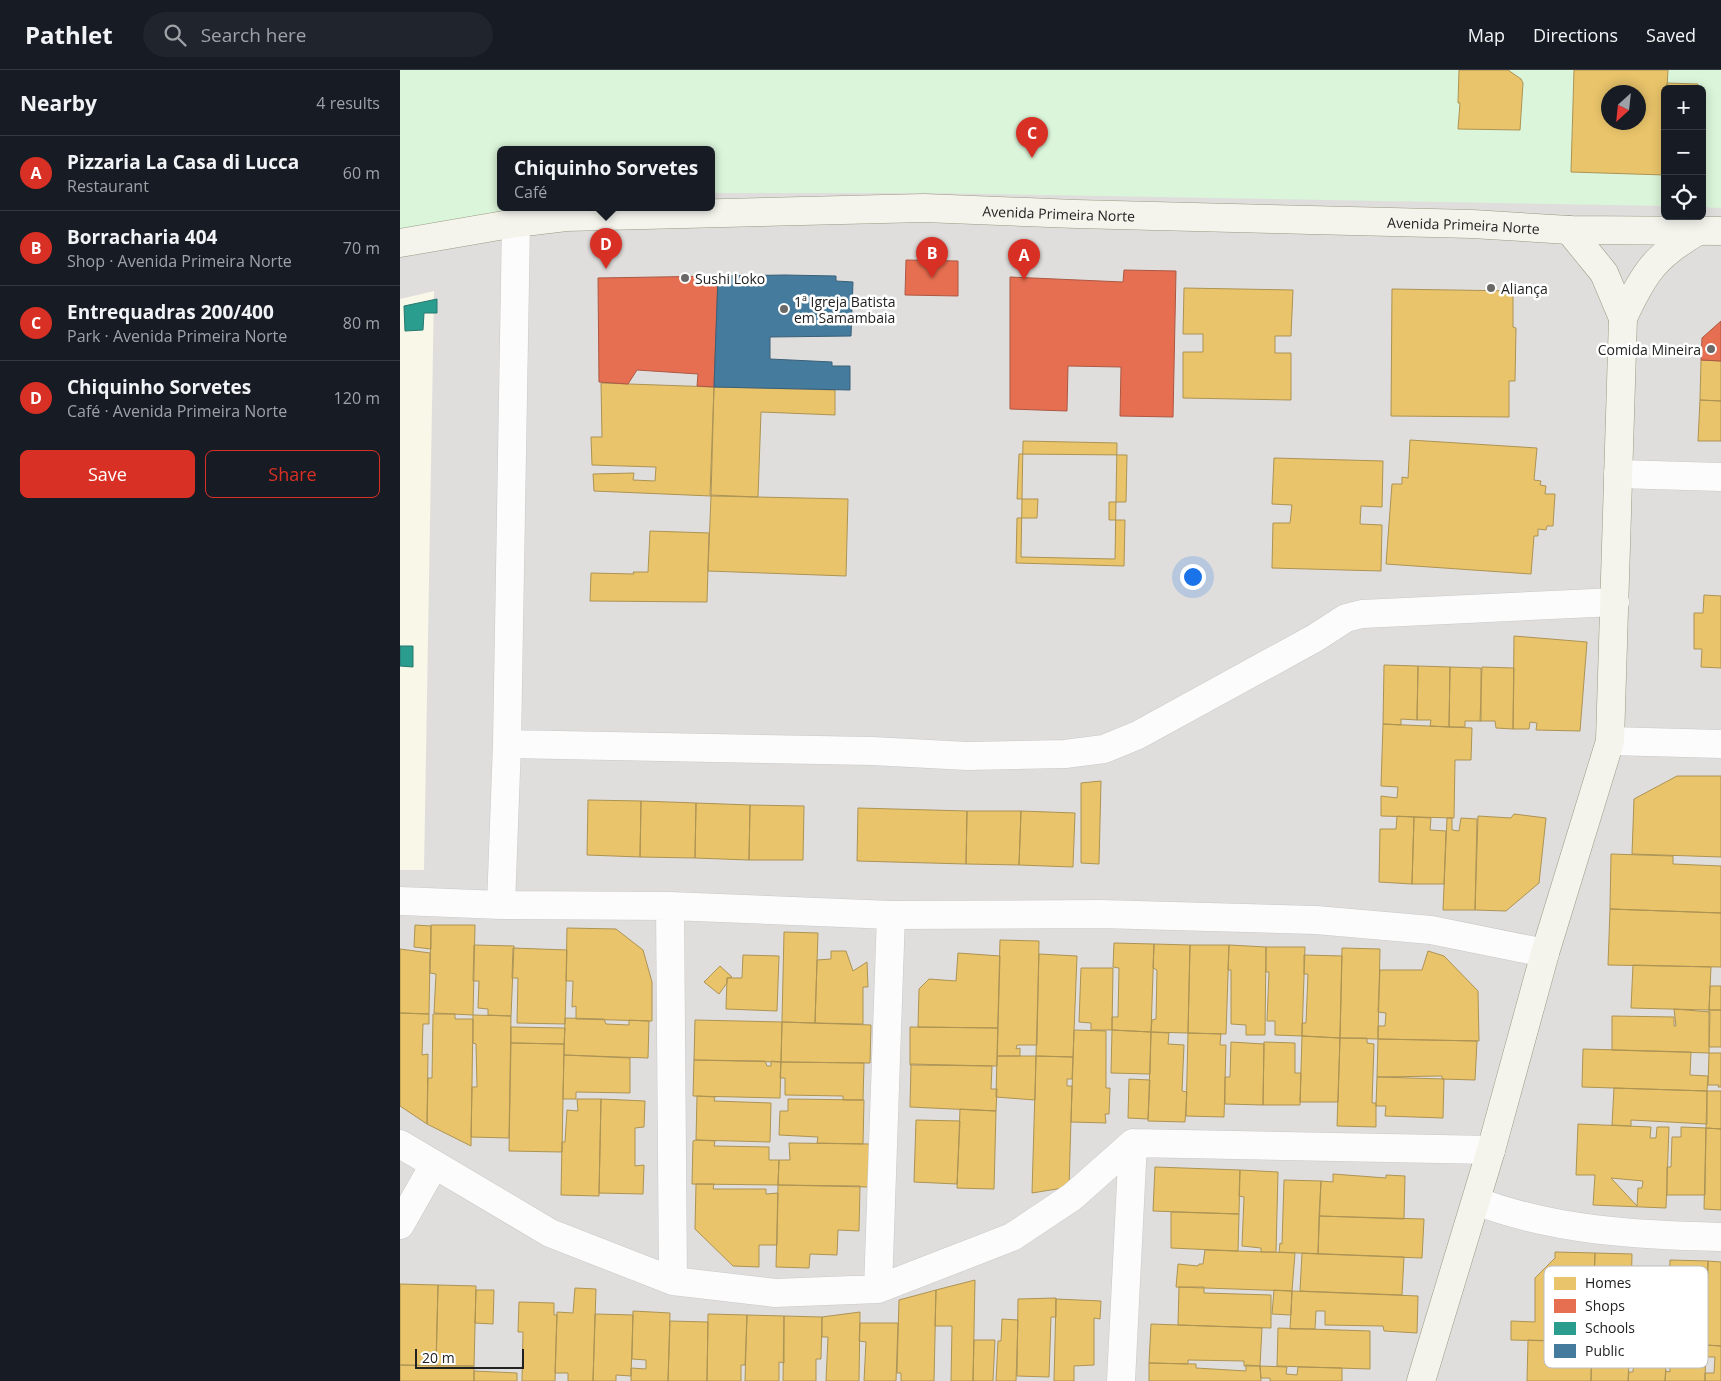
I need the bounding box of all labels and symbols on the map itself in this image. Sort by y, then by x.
north arrow [1601,85,1646,130]
pin: C [1016,117,1048,158]
street label: Avenida Primeira Norte [982,201,1135,225]
street label: Avenida Primeira Norte [1387,212,1541,238]
pin: D [590,228,622,269]
pin: B [916,237,948,278]
pin: A [1008,239,1040,280]
place label: Sushi Loko [695,269,765,288]
marker: Sushi Loko [679,272,691,284]
place label: Aliança [1501,279,1548,298]
marker: Aliança [1485,282,1497,294]
place label: 1ª Igreja Batista em Samambaia [794,292,895,327]
marker: 1ª Igreja Batista em Samambaia [778,303,790,315]
place label: Comida Mineira [1598,340,1701,359]
marker: Comida Mineira [1705,343,1717,355]
your location [1180,564,1206,590]
legend [1544,1266,1708,1368]
text: Homes [1585,1273,1632,1292]
text: Shops [1585,1296,1625,1315]
text: Schools [1585,1318,1635,1337]
text: Public [1585,1341,1625,1360]
scale bar [415,1346,524,1369]

